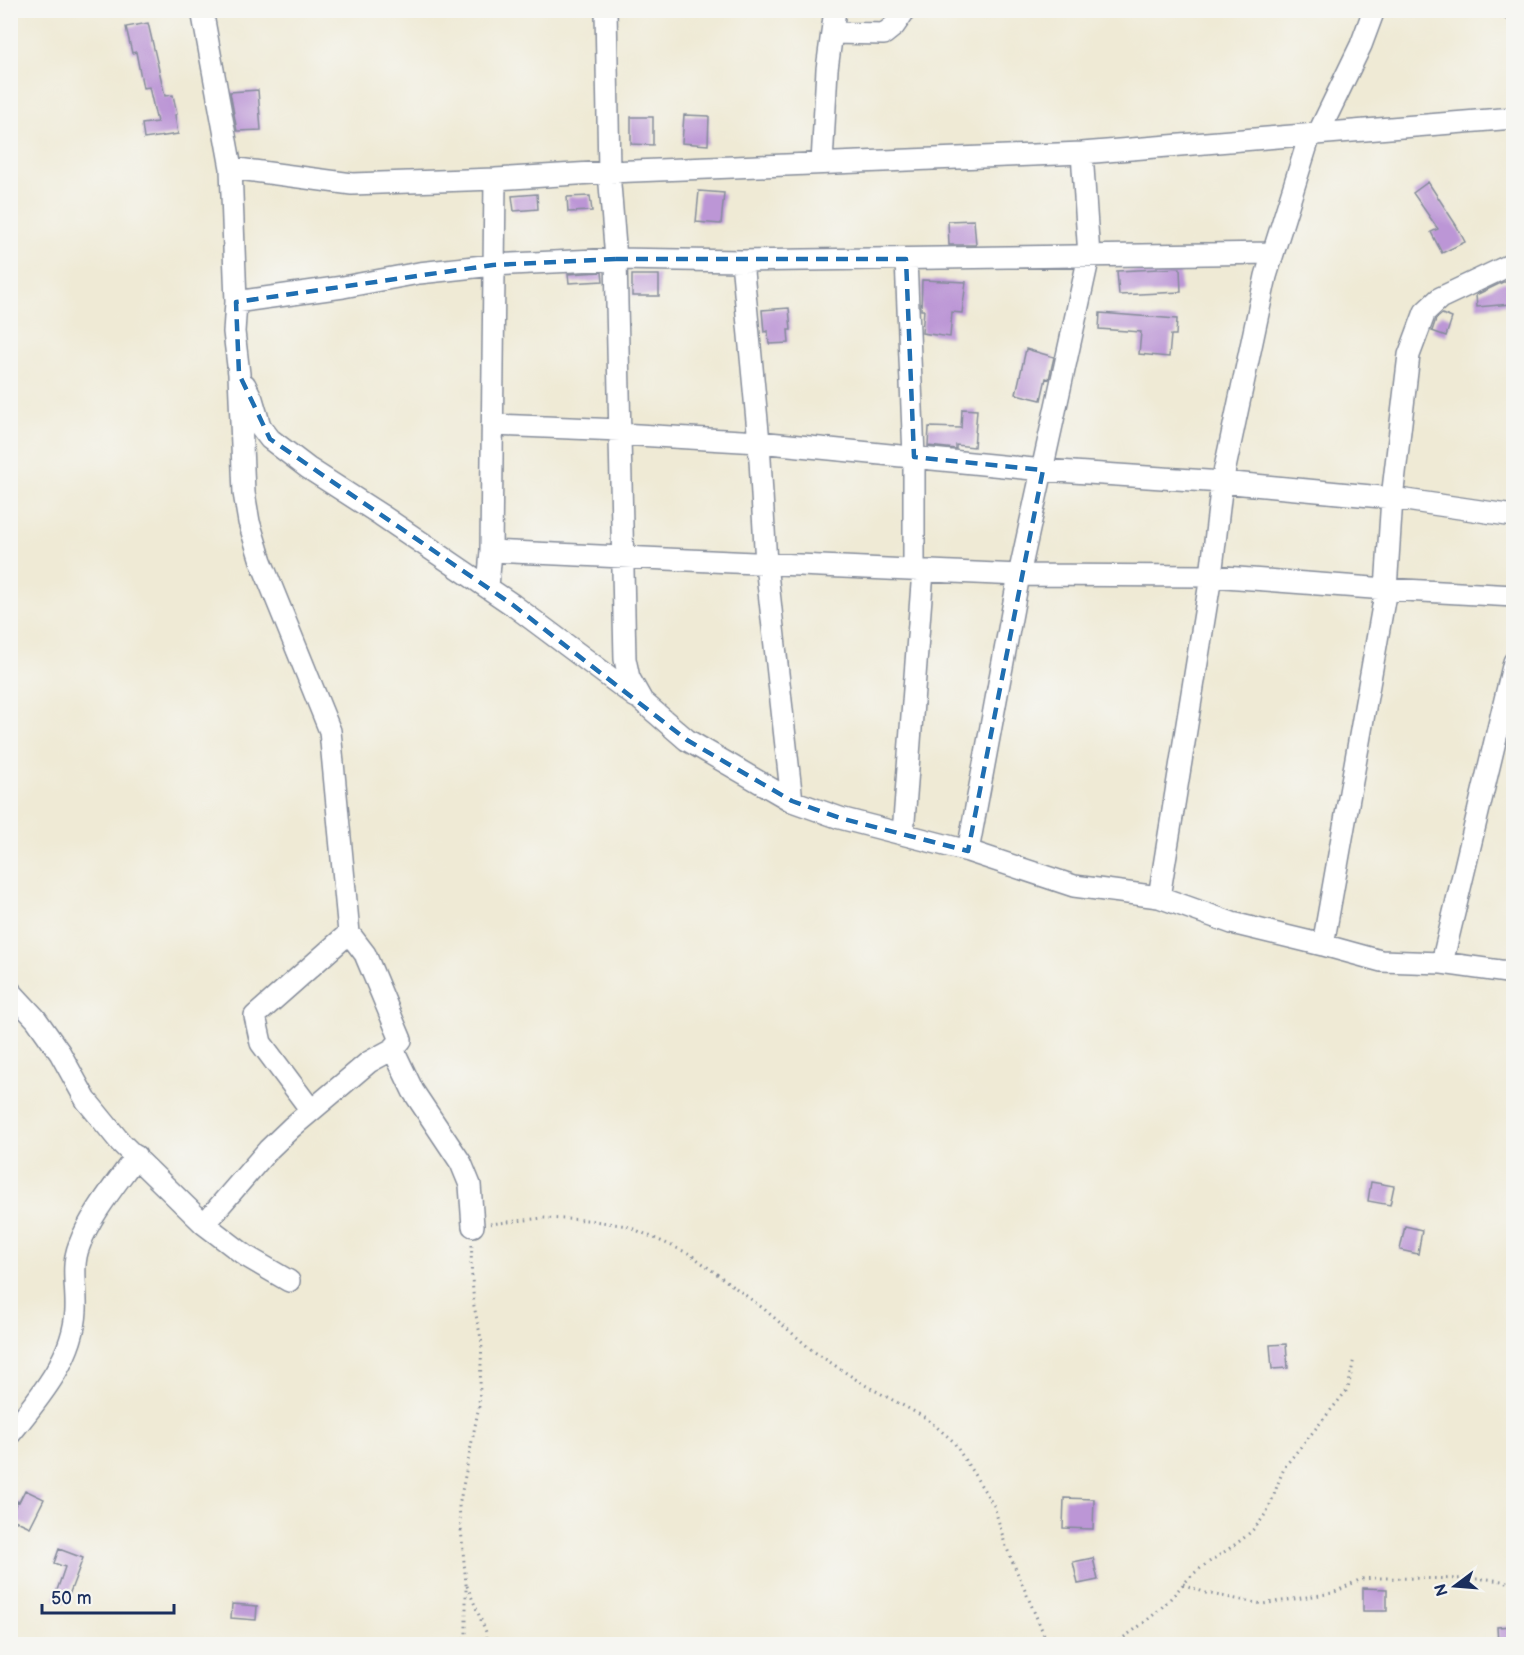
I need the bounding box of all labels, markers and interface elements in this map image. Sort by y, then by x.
north arrow [1425,1556,1485,1616]
scale bar [42,1577,174,1615]
text: N [1431,1581,1453,1598]
text: 50 m [51,1588,92,1609]

